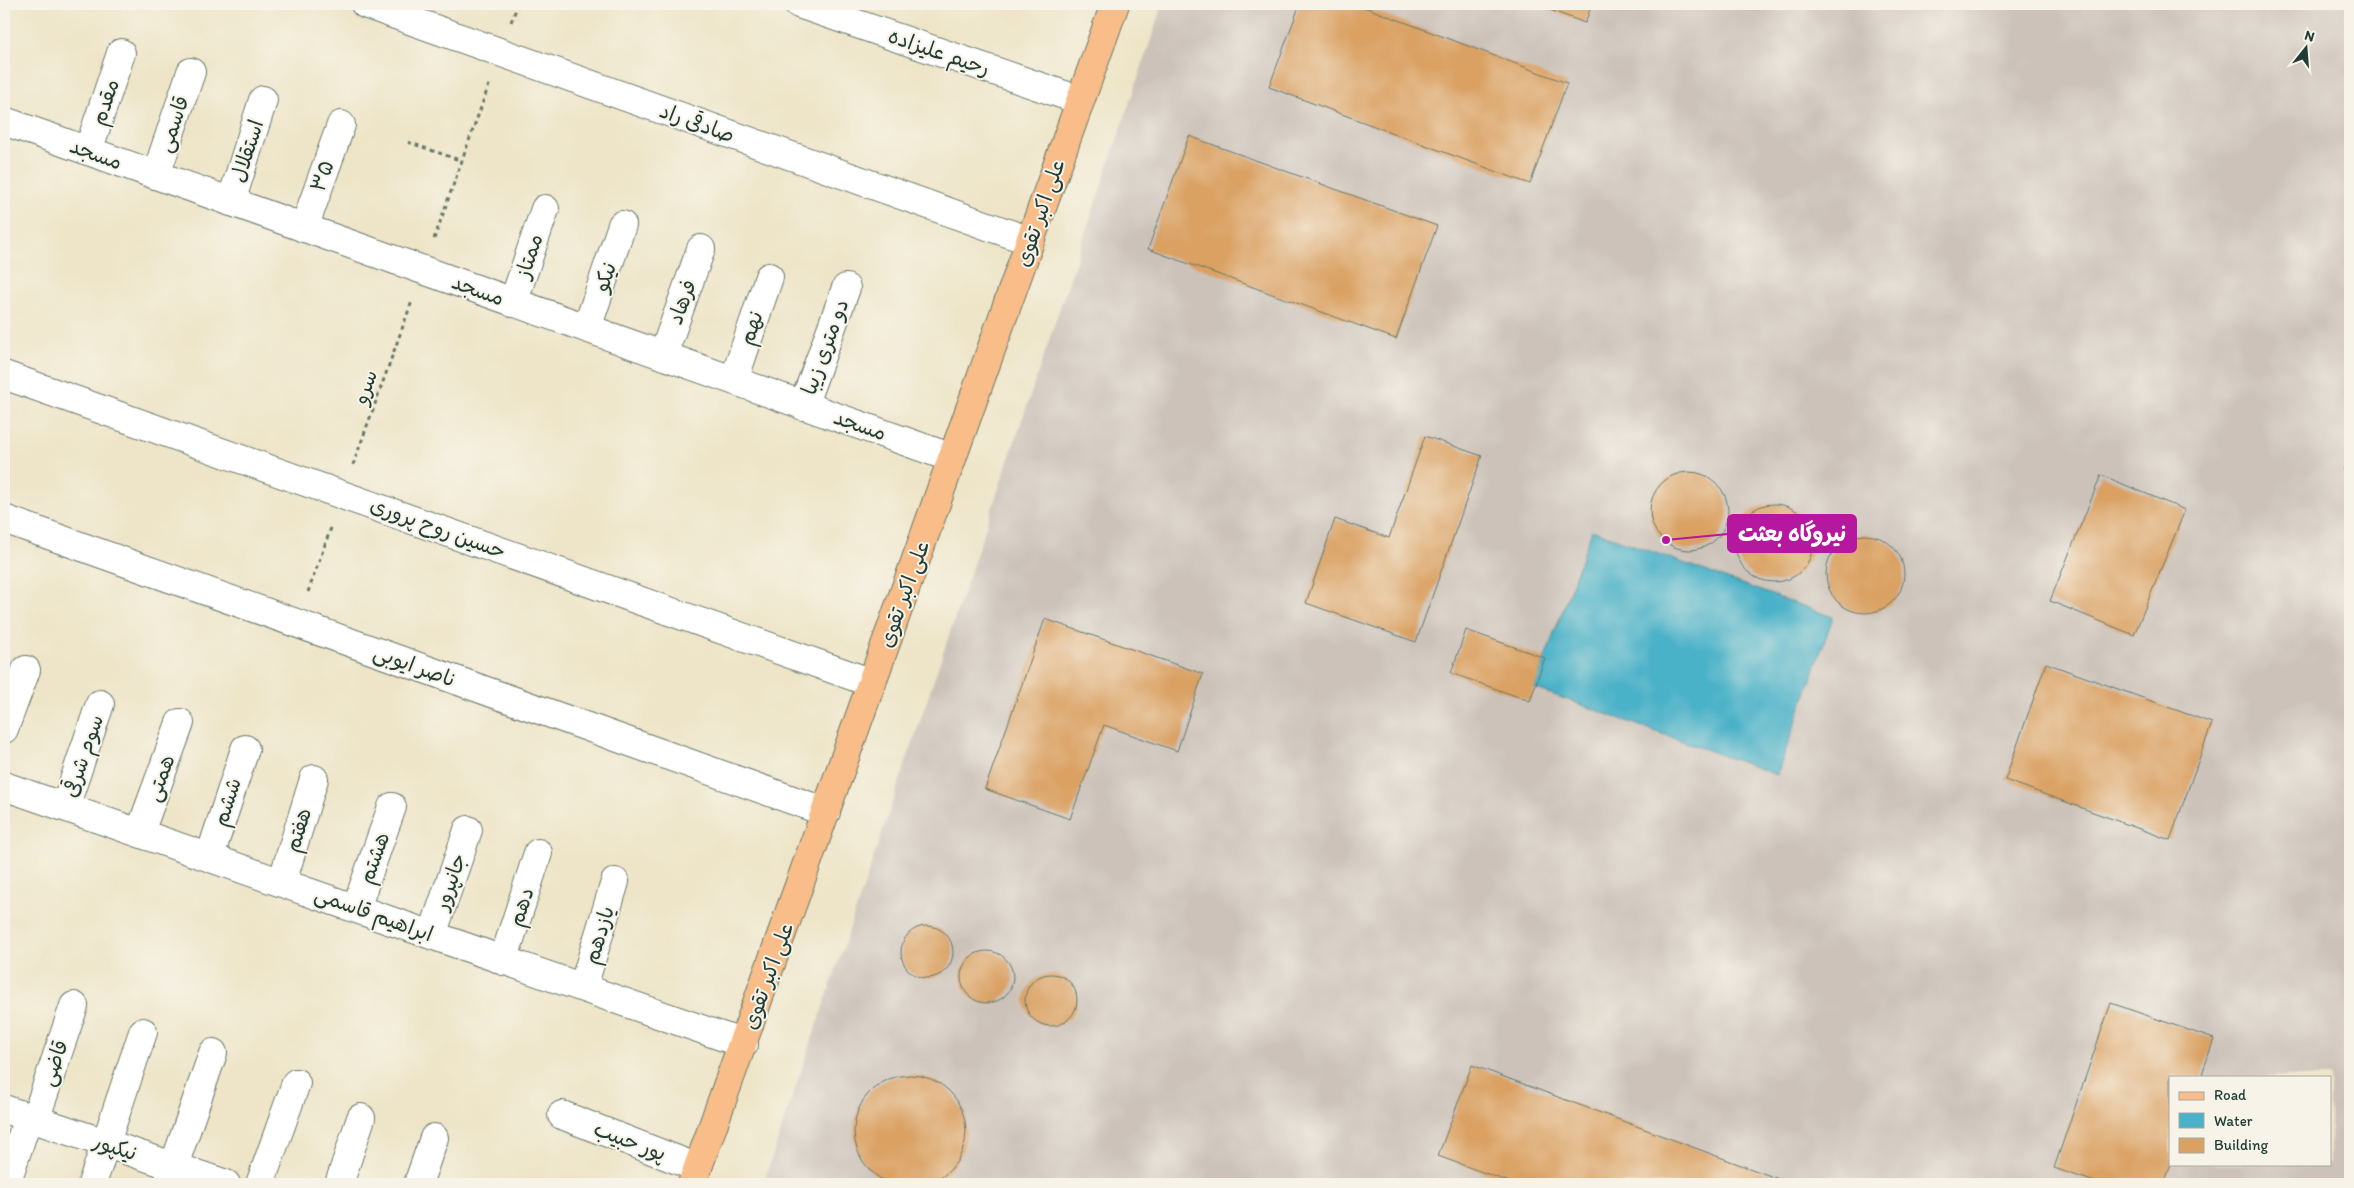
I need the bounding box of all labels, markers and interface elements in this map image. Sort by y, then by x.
street label: رحیم علیزاده [884,22,993,84]
north arrow [2282,22,2332,72]
text: N [2303,27,2317,46]
street label: مقدم [85,75,128,130]
street label: قاسمی [151,92,196,156]
street label: صادقی راد [656,97,738,148]
street label: استقلال [225,116,268,185]
street label: مسجد [67,133,126,175]
street label: علی اکبر تقوی [1009,156,1071,270]
street label: ۳۵ [304,157,339,195]
street label: ممتاز [509,230,547,283]
street label: نیکو [587,259,622,297]
street label: مسجد [449,269,508,311]
street label: فرهاد [662,276,701,328]
street label: دو متری زیبا [796,296,854,398]
street label: نهم [733,308,772,349]
street label: سرو [346,366,384,409]
street label: مسجد [831,404,890,445]
street label: حسین روح پروری [367,491,509,565]
callout: نیروگاه بعثت [1728,515,1856,552]
text: نیروگاه بعثت [1738,520,1846,547]
street label: علی اکبر تقوی [873,537,936,651]
street label: ناصر ایوبی [370,639,460,694]
street label: سوم شرقی [57,711,112,802]
street label: همتی [140,751,181,805]
street label: ششم [207,774,250,831]
street label: هفتم [279,805,320,856]
street label: هشتم [353,829,398,888]
street label: جانپرور [428,850,472,915]
street label: ابراهیم قاسمی [310,881,437,950]
street label: دهم [503,884,542,931]
street label: یازدهم [578,903,623,968]
street label: علی اکبر تقوی [737,919,800,1033]
street label: قاضی [34,1037,75,1090]
legend [2169,1076,2332,1166]
text: Road [2214,1086,2247,1104]
text: Water [2214,1112,2253,1130]
street label: پور حبیب [590,1115,670,1167]
street label: نیکپور [89,1127,140,1166]
text: Building [2214,1136,2268,1154]

